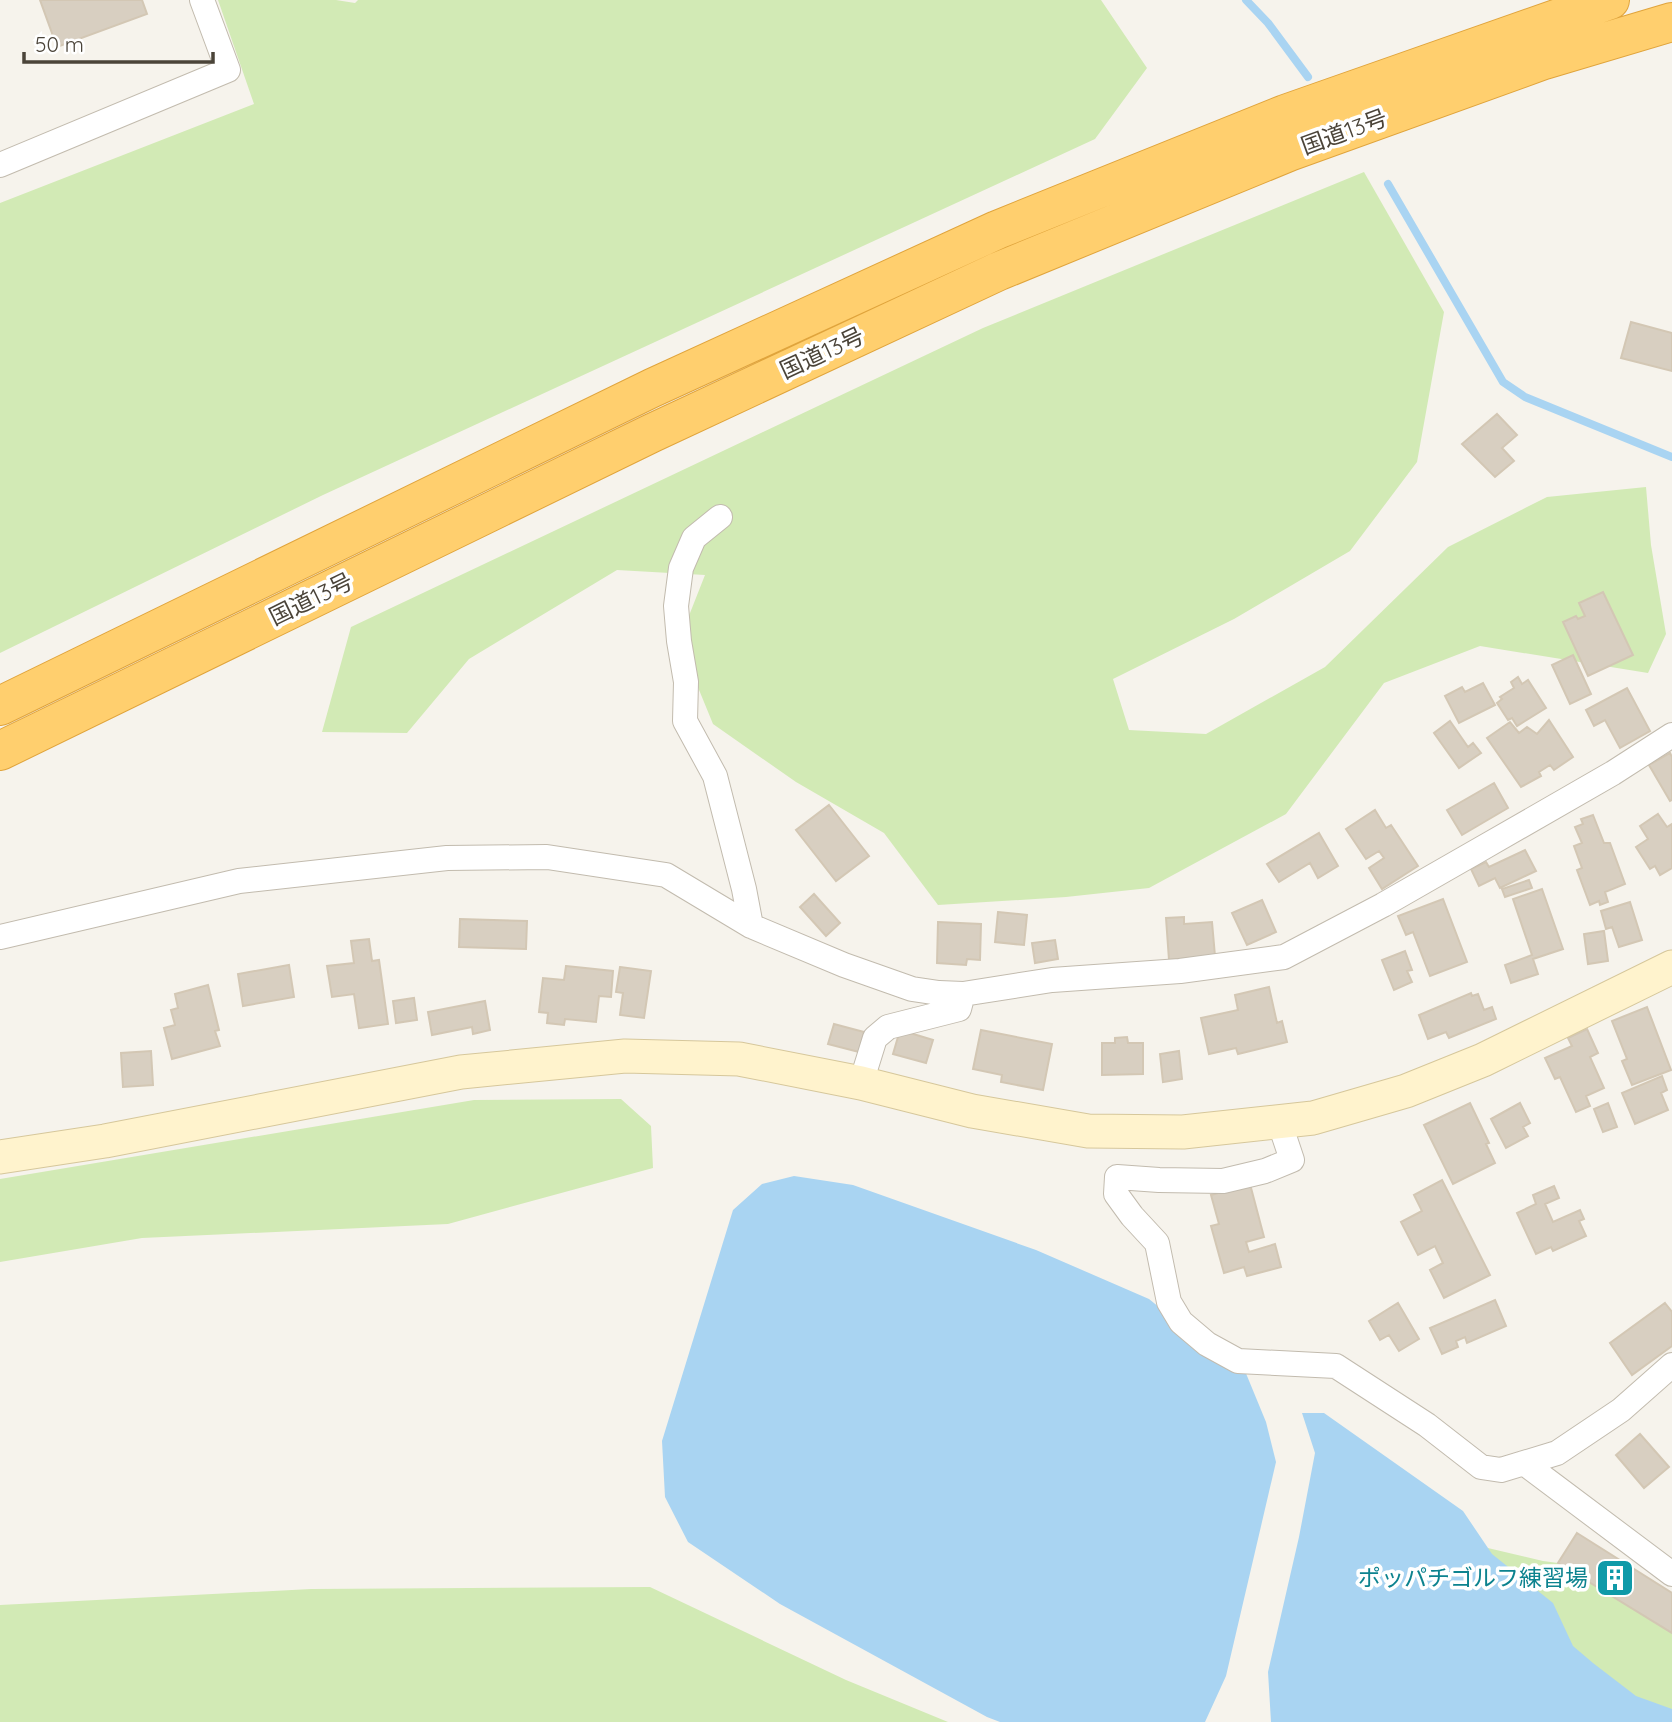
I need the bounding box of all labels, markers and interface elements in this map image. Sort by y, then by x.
scale bar [24,21,214,65]
text: 50 m [35,31,84,57]
street label: 国道13号 [1297,103,1391,160]
street label: 国道13号 [775,320,869,385]
street label: 国道13号 [264,566,357,631]
building icon: ポッパチゴルフ練習場 [1594,1557,1636,1599]
place label: ポッパチゴルフ練習場 [1358,1563,1588,1592]

